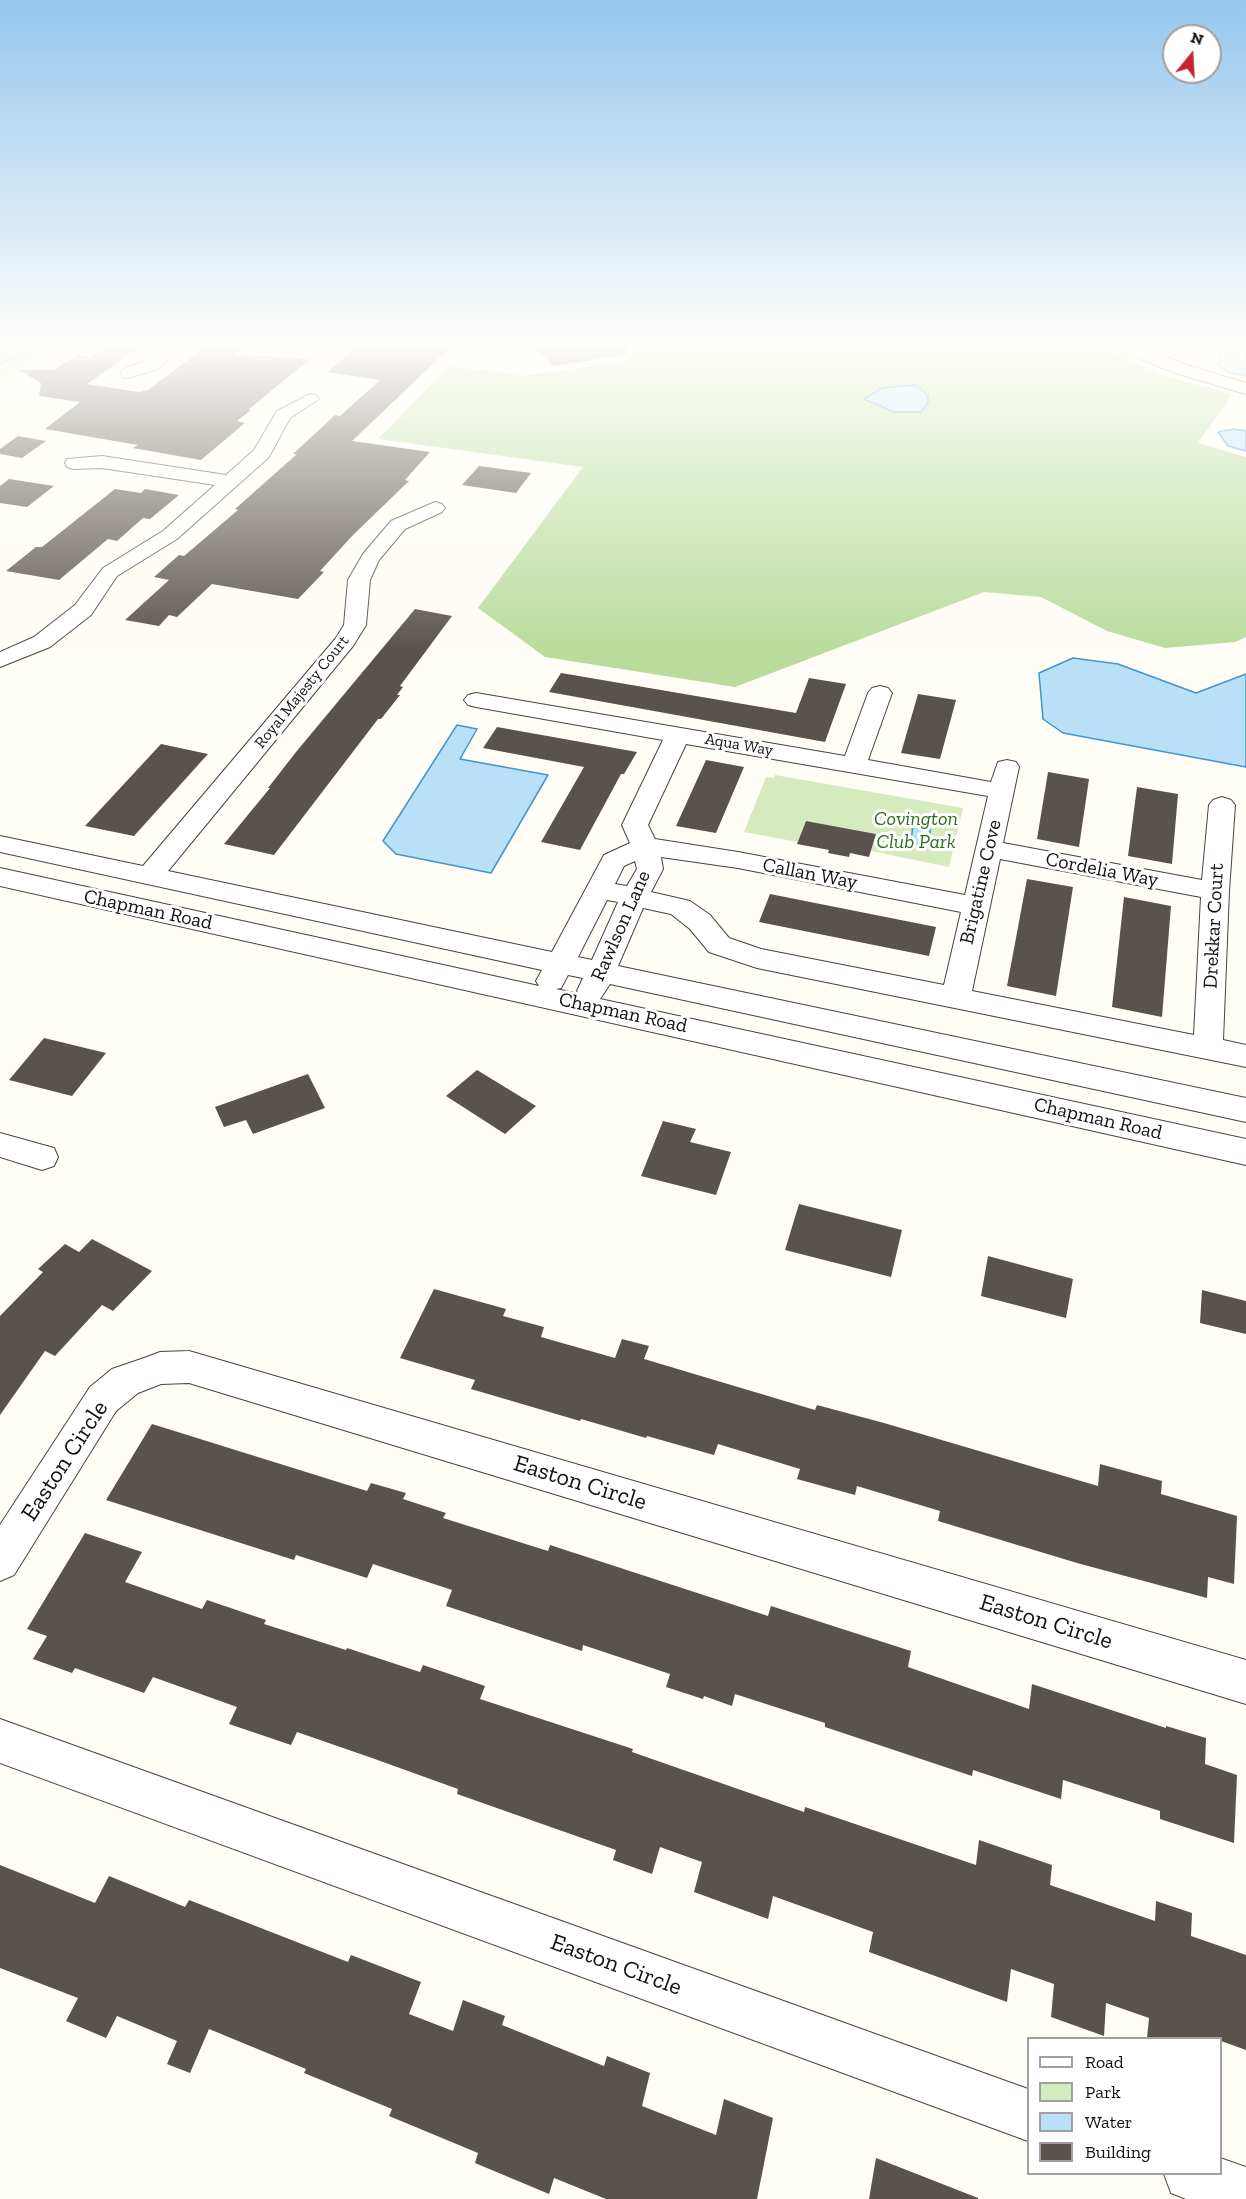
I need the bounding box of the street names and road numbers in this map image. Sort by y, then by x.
street label: Royal Majesty Court [251,632,353,752]
street label: Aqua Way [703,730,775,760]
street label: Brigatine Cove [955,817,1007,947]
street label: Cordelia Way [1044,847,1160,893]
street label: Callan Way [761,853,859,895]
street label: Drekkar Court [1199,863,1229,989]
street label: Rawlson Lane [586,867,656,985]
street label: Chapman Road [82,885,214,935]
street label: Chapman Road [557,988,689,1038]
street label: Chapman Road [1032,1093,1164,1145]
street label: Easton Circle [15,1395,115,1527]
street label: Easton Circle [510,1449,650,1517]
street label: Easton Circle [976,1588,1116,1656]
street label: Easton Circle [546,1928,686,2002]

